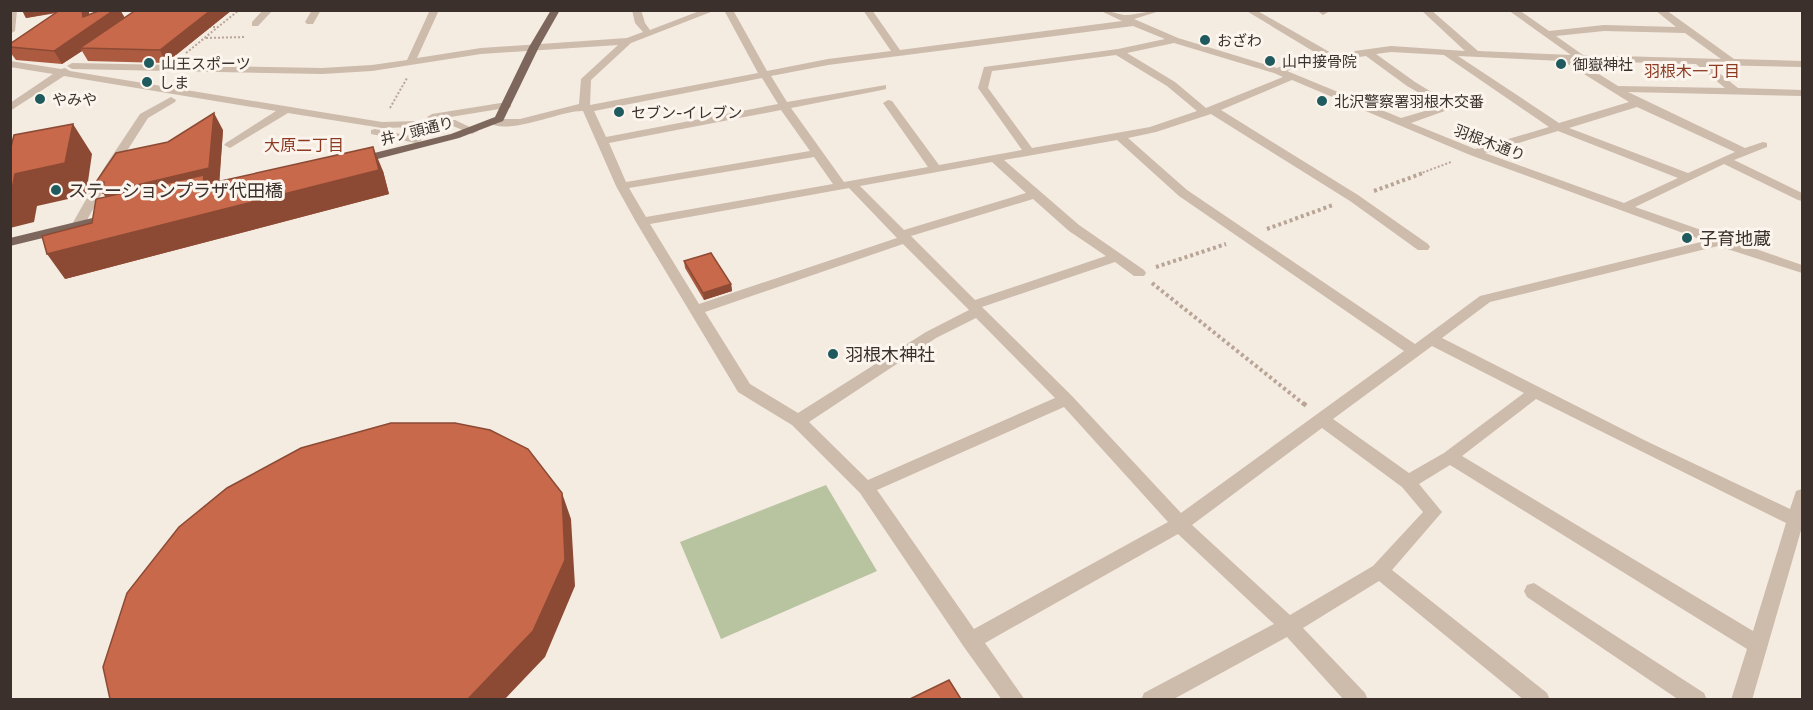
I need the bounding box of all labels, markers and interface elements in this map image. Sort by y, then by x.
place label: おざわ [1217,31,1262,49]
marker: おざわ [1198,33,1212,47]
place label: 山中接骨院 [1282,52,1357,70]
place label: 山王スポーツ [161,54,251,72]
marker: 山中接骨院 [1263,54,1277,68]
place label: 御嶽神社 [1573,55,1633,73]
marker: 山王スポーツ [142,56,156,70]
marker: 御嶽神社 [1554,57,1568,71]
district label: 羽根木一丁目 [1644,61,1740,80]
place label: しま [159,73,189,91]
marker: しま [140,75,154,89]
place label: やみや [52,90,97,108]
marker: やみや [33,92,47,106]
place label: 北沢警察署羽根木交番 [1334,92,1484,110]
marker: 北沢警察署羽根木交番 [1315,94,1329,108]
place label: セブン-イレブン [631,103,742,121]
marker: セブン-イレブン [612,105,626,119]
street label: 井ノ頭通り [378,112,456,148]
street label: 羽根木通り [1452,120,1528,164]
district label: 大原二丁目 [264,135,344,154]
place label: ステーションプラザ代田橋 [68,179,283,201]
marker: ステーションプラザ代田橋 [49,183,63,197]
place label: 子育地蔵 [1699,227,1771,249]
marker: 子育地蔵 [1680,231,1694,245]
place label: 羽根木神社 [845,343,935,365]
marker: 羽根木神社 [826,347,840,361]

